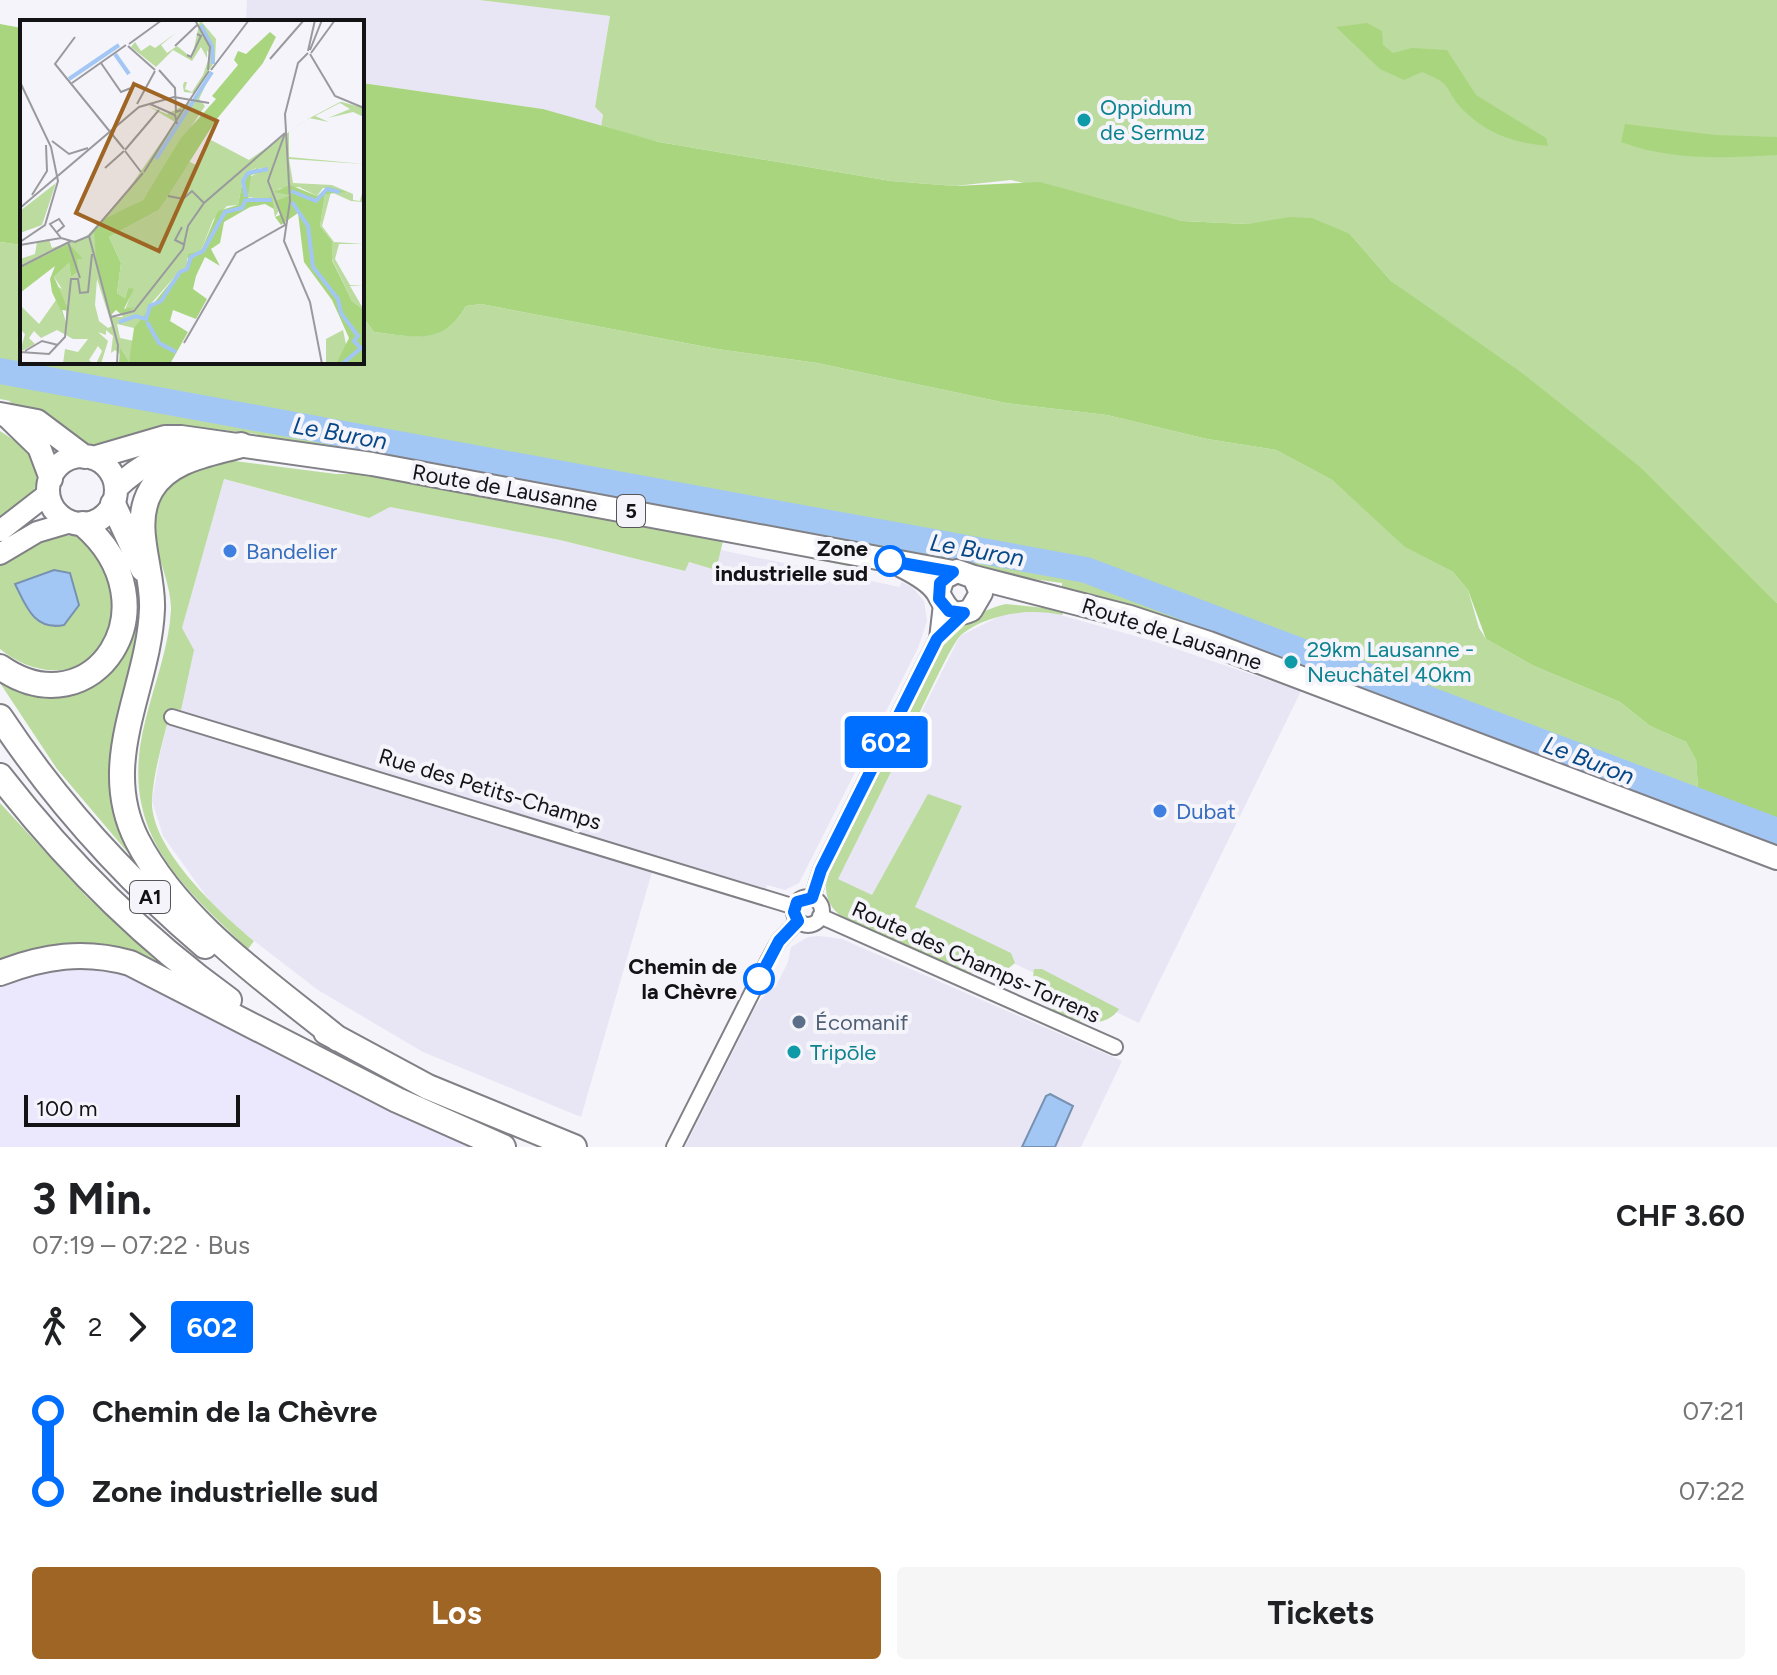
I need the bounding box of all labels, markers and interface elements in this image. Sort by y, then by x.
inset map [20,20,364,364]
place label: Oppidum de Sermuz [1100,94,1205,146]
marker: Oppidum de Sermuz [1075,111,1093,129]
water label: Le Buron [291,410,389,456]
street label: Route de Lausanne [410,458,600,518]
road number: 5 [617,495,645,527]
water label: Le Buron [928,527,1026,573]
place label: Zone industrielle sud [715,535,868,587]
place label: Bandelier [246,538,338,565]
marker: Bandelier [221,542,239,560]
marker: Zone industrielle sud [875,546,905,576]
street label: Route de Lausanne [1079,592,1265,676]
place label: 29km Lausanne - Neuchâtel 40km [1307,636,1474,688]
marker: 29km Lausanne - Neuchâtel 40km [1282,653,1300,671]
line badge: 602 [840,716,932,768]
text: 602 [861,725,911,759]
water label: Le Buron [1539,729,1639,791]
street label: Rue des Petits-Champs [376,742,604,836]
place label: Dubat [1176,798,1236,825]
marker: Dubat [1151,802,1169,820]
road number: A1 [130,881,170,913]
street label: Route des Champs-Torrens [848,895,1104,1029]
place label: Chemin de la Chèvre [628,953,737,1005]
marker: Chemin de la Chèvre [744,964,774,994]
place label: Écomanif [815,1009,909,1036]
marker: Écomanif [790,1013,808,1031]
place label: Tripōle [810,1039,876,1066]
marker: Tripōle [785,1043,803,1061]
scale bar [24,1091,240,1127]
text: 100 m [36,1095,97,1122]
text: 3 Min. [32,1172,152,1225]
text: CHF 3.60 [1616,1197,1745,1234]
text: 07:19 – 07:22 · Bus [32,1229,250,1261]
icon: walk [32,1305,76,1349]
icon: forward [115,1305,159,1349]
text: 602 [187,1310,237,1344]
text: 2 [88,1311,103,1343]
text: Chemin de la Chèvre [92,1393,377,1430]
text: 07:21 [1683,1395,1745,1427]
text: Zone industrielle sud [92,1473,378,1510]
text: 07:22 [1679,1475,1745,1507]
button: Los [32,1567,881,1659]
button: Tickets [897,1567,1745,1659]

